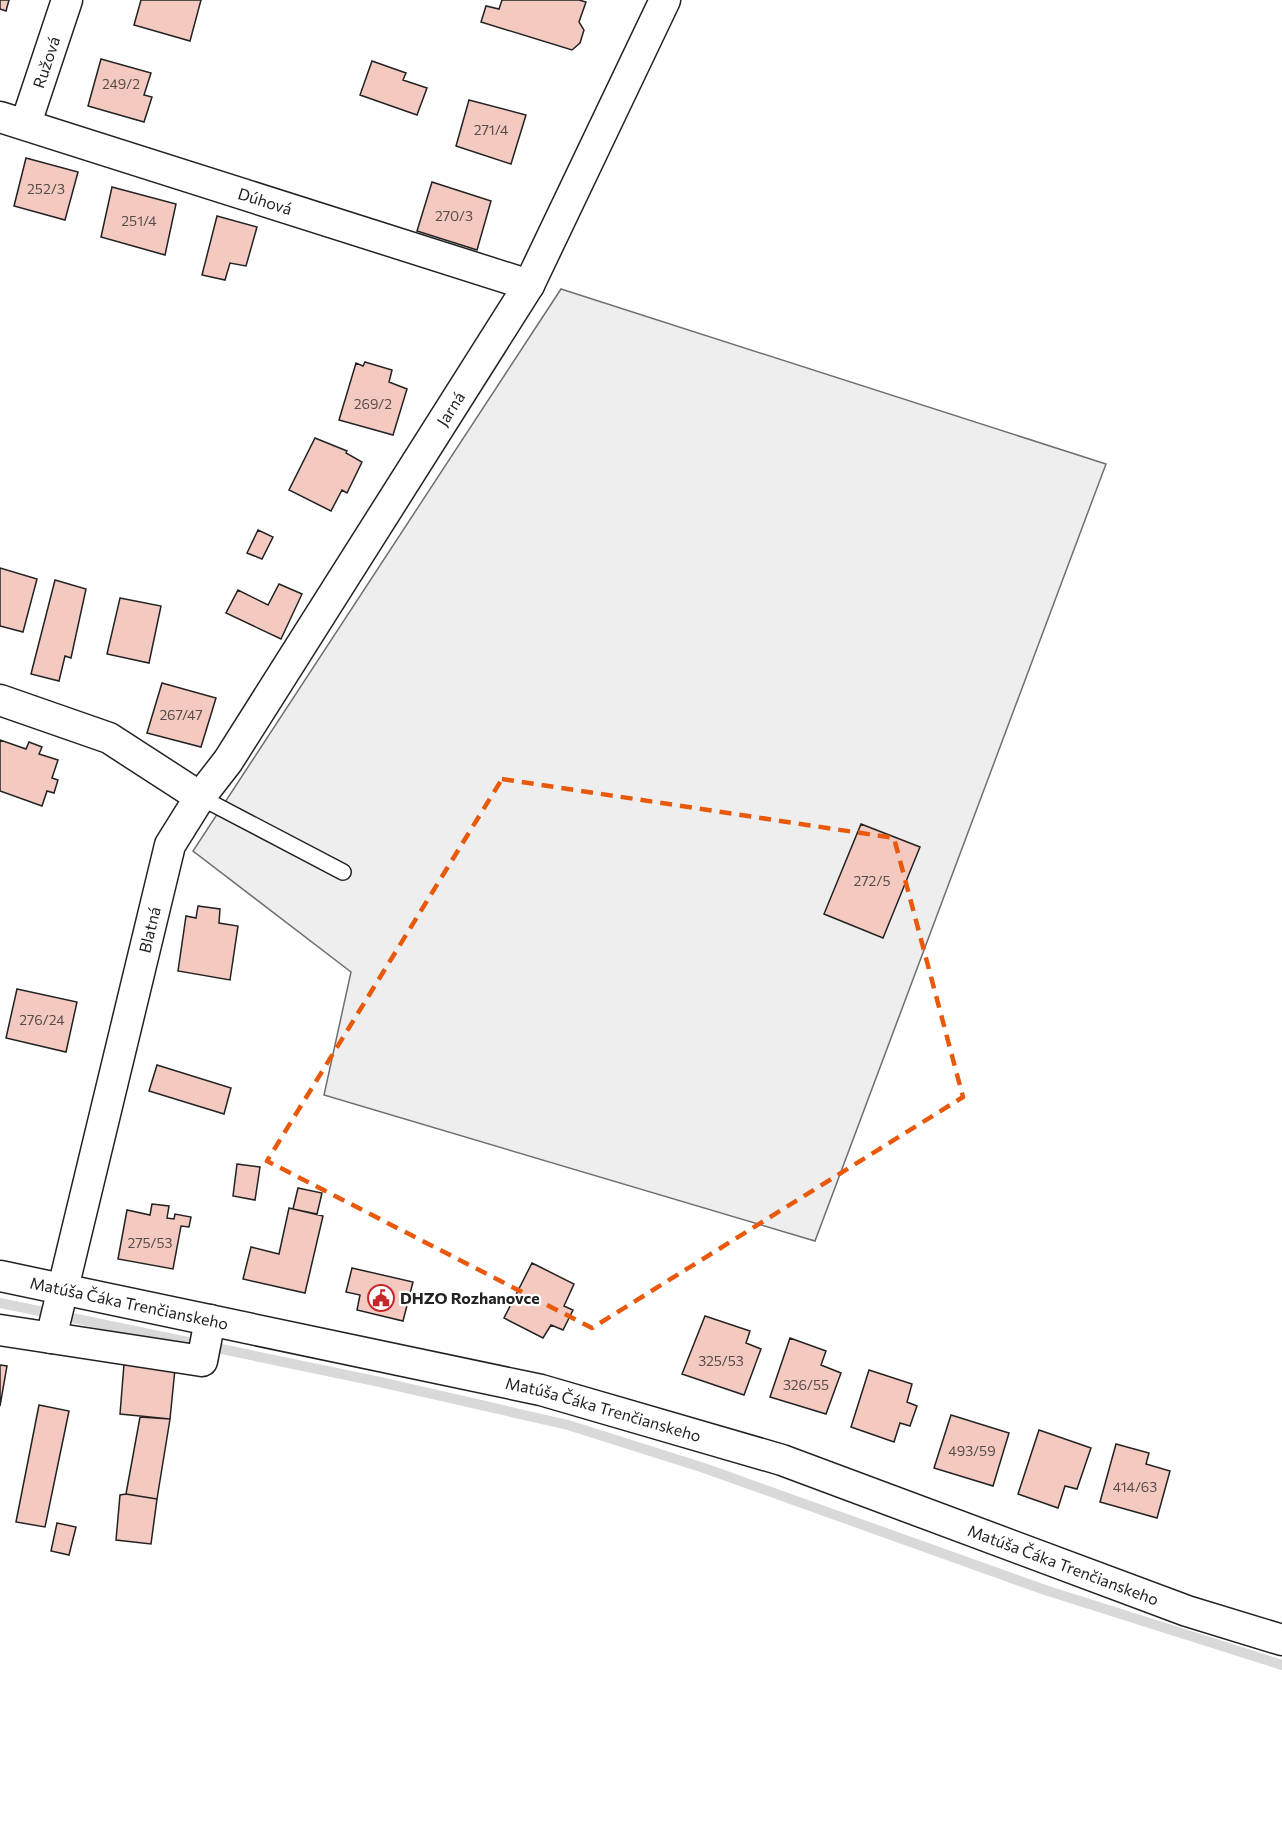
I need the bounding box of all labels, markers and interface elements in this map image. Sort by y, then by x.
street label: Ružová [28,34,63,90]
house number: 249/2 [102,75,140,92]
house number: 271/4 [474,121,509,138]
house number: 252/3 [27,180,65,197]
street label: Dúhová [236,183,294,218]
house number: 270/3 [435,207,473,224]
house number: 251/4 [121,212,157,229]
street label: Jarná [432,388,468,429]
house number: 269/2 [354,395,392,412]
house number: 267/47 [159,706,203,723]
house number: 272/5 [853,872,891,889]
street label: Blatná [134,905,164,955]
house number: 276/24 [19,1011,65,1028]
house number: 275/53 [127,1234,173,1251]
street label: Matúša Čáka Trenčianskeho [28,1273,230,1333]
public building icon: DHZO Rozhanovce [366,1283,396,1313]
place label: DHZO Rozhanovce [400,1288,540,1307]
house number: 325/53 [698,1352,744,1369]
street label: Matúša Čáka Trenčianskeho [504,1373,703,1445]
house number: 326/55 [783,1376,829,1393]
house number: 493/59 [948,1442,996,1459]
house number: 414/63 [1113,1478,1157,1495]
street label: Matúša Čáka Trenčianskeho [965,1520,1161,1609]

